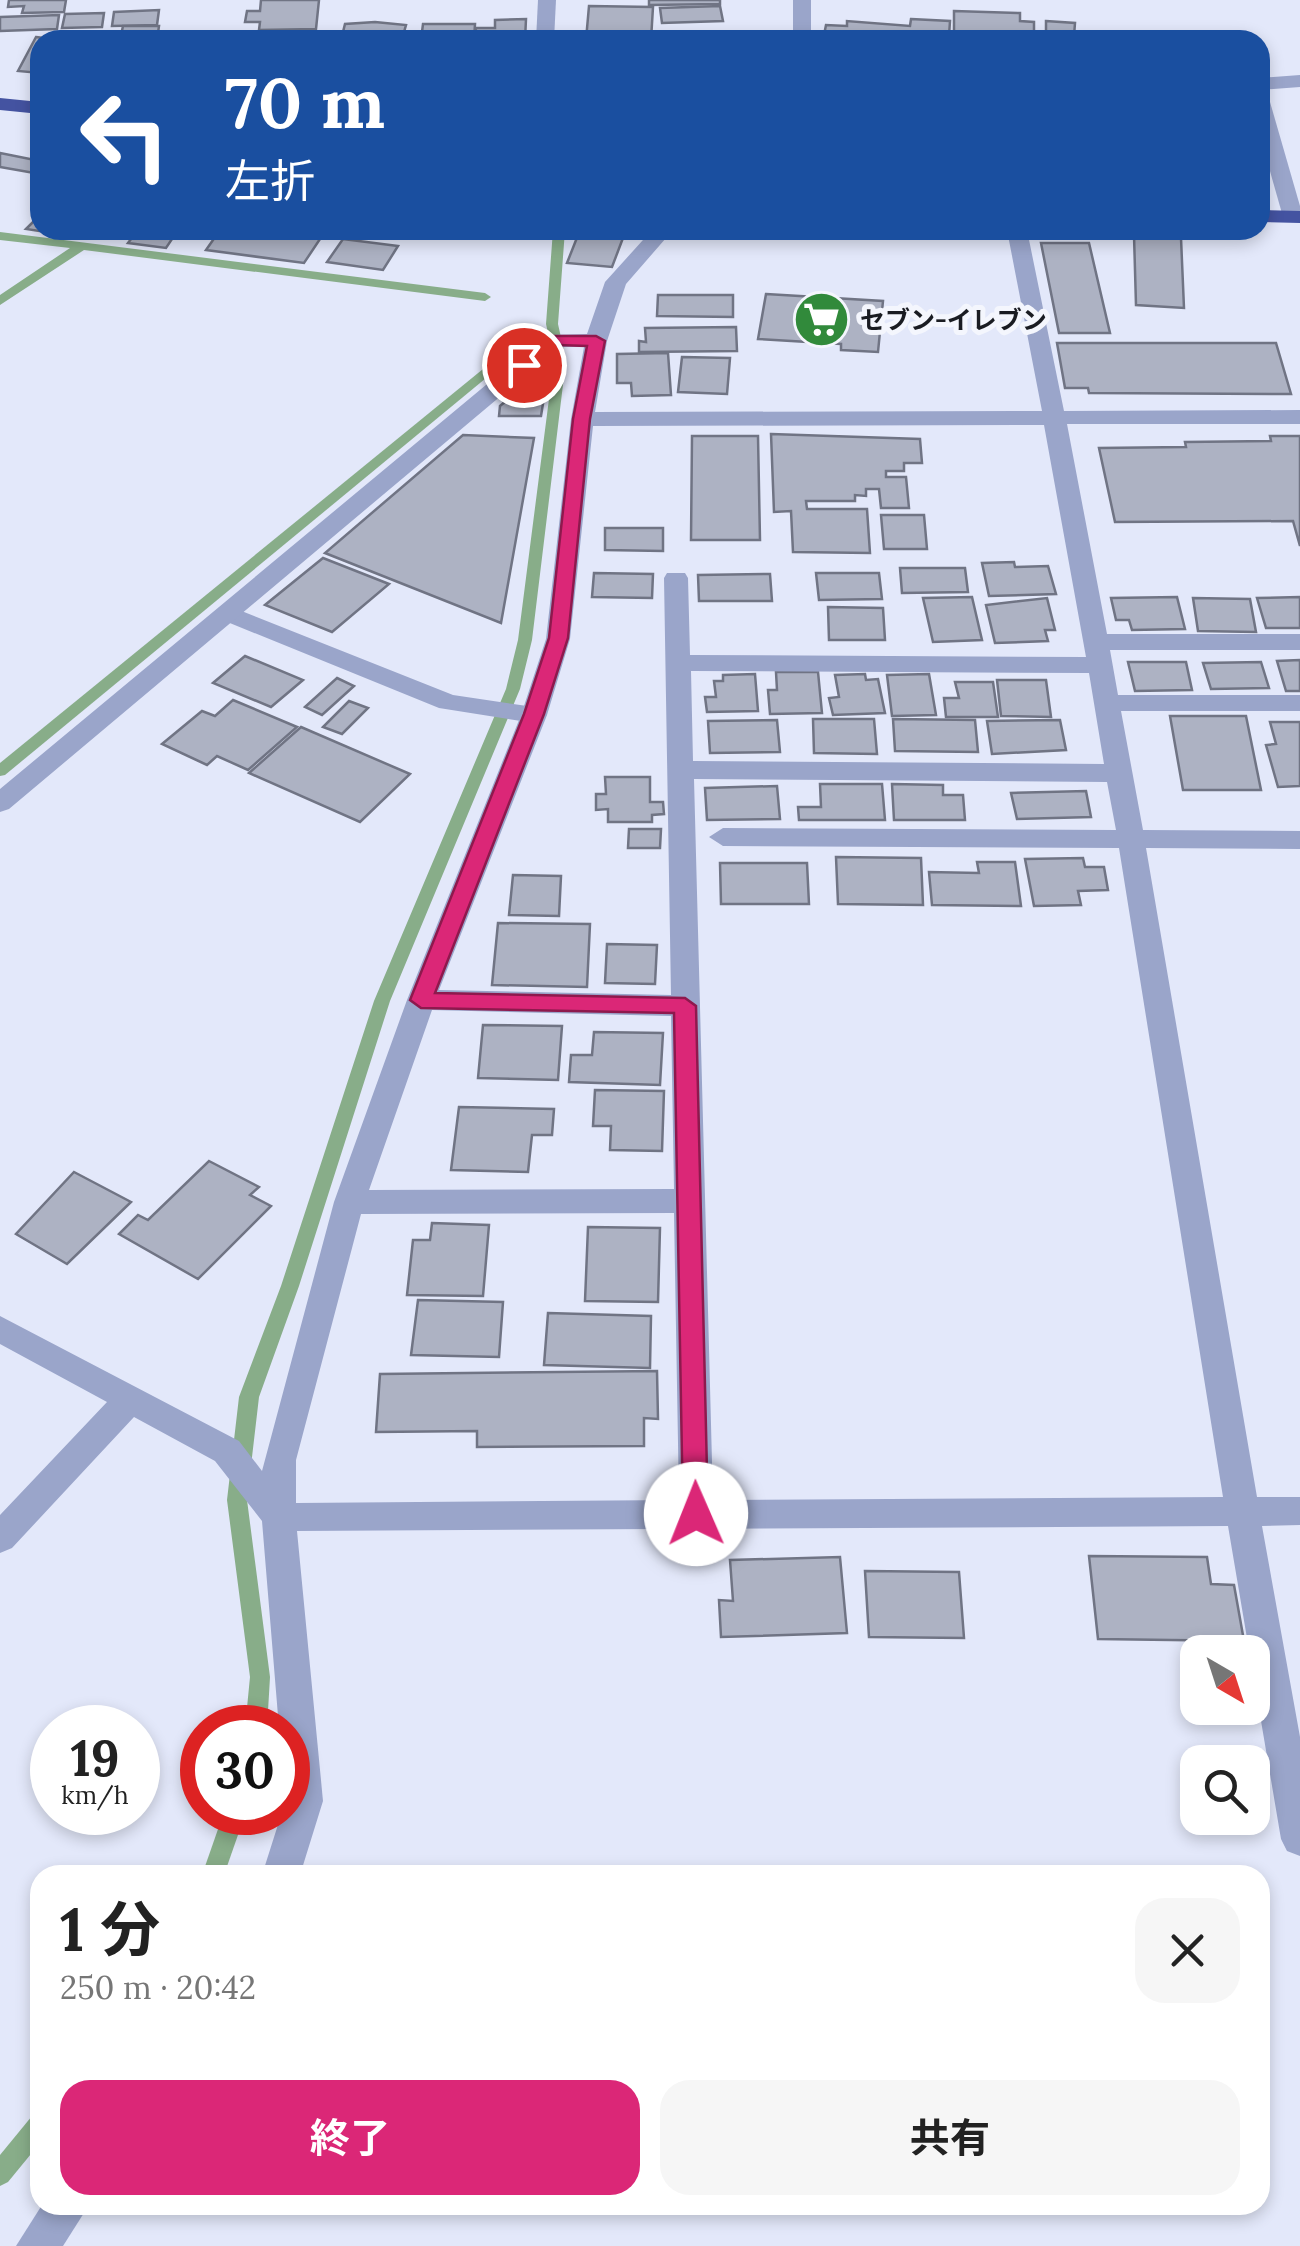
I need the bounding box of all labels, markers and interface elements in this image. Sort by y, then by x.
text: 70 m [225,58,385,147]
icon: left [60,70,190,200]
text: 左折 [225,152,315,209]
supermarket icon: セブン-イレブン [791,290,851,350]
place label: セブン-イレブン [860,304,1047,336]
pin [482,323,567,408]
icon: arrive [497,338,552,393]
position arrow [644,1462,748,1566]
north arrow [1180,1635,1270,1725]
map controls [1180,1635,1270,1835]
speed limit sign: 30 [180,1705,310,1835]
text: 19 [70,1726,120,1790]
button: search [1180,1745,1270,1835]
text: km/h [61,1779,129,1811]
text: 1 分 [60,1891,160,1967]
button: close [1135,1898,1240,2003]
text: 250 m · 20:42 [60,1967,256,2008]
button: 終了 [60,2080,640,2195]
button: 共有 [660,2080,1240,2195]

